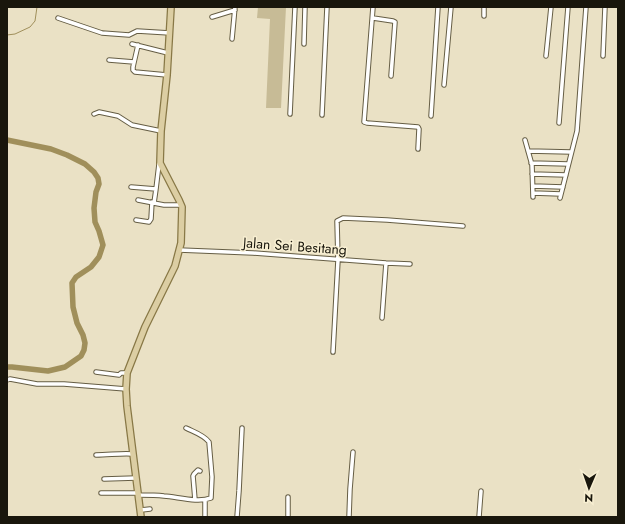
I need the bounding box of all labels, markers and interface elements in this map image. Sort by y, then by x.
street label: Jalan Sei Besitang [240,232,348,260]
north arrow [569,468,609,508]
text: N [584,490,593,506]

